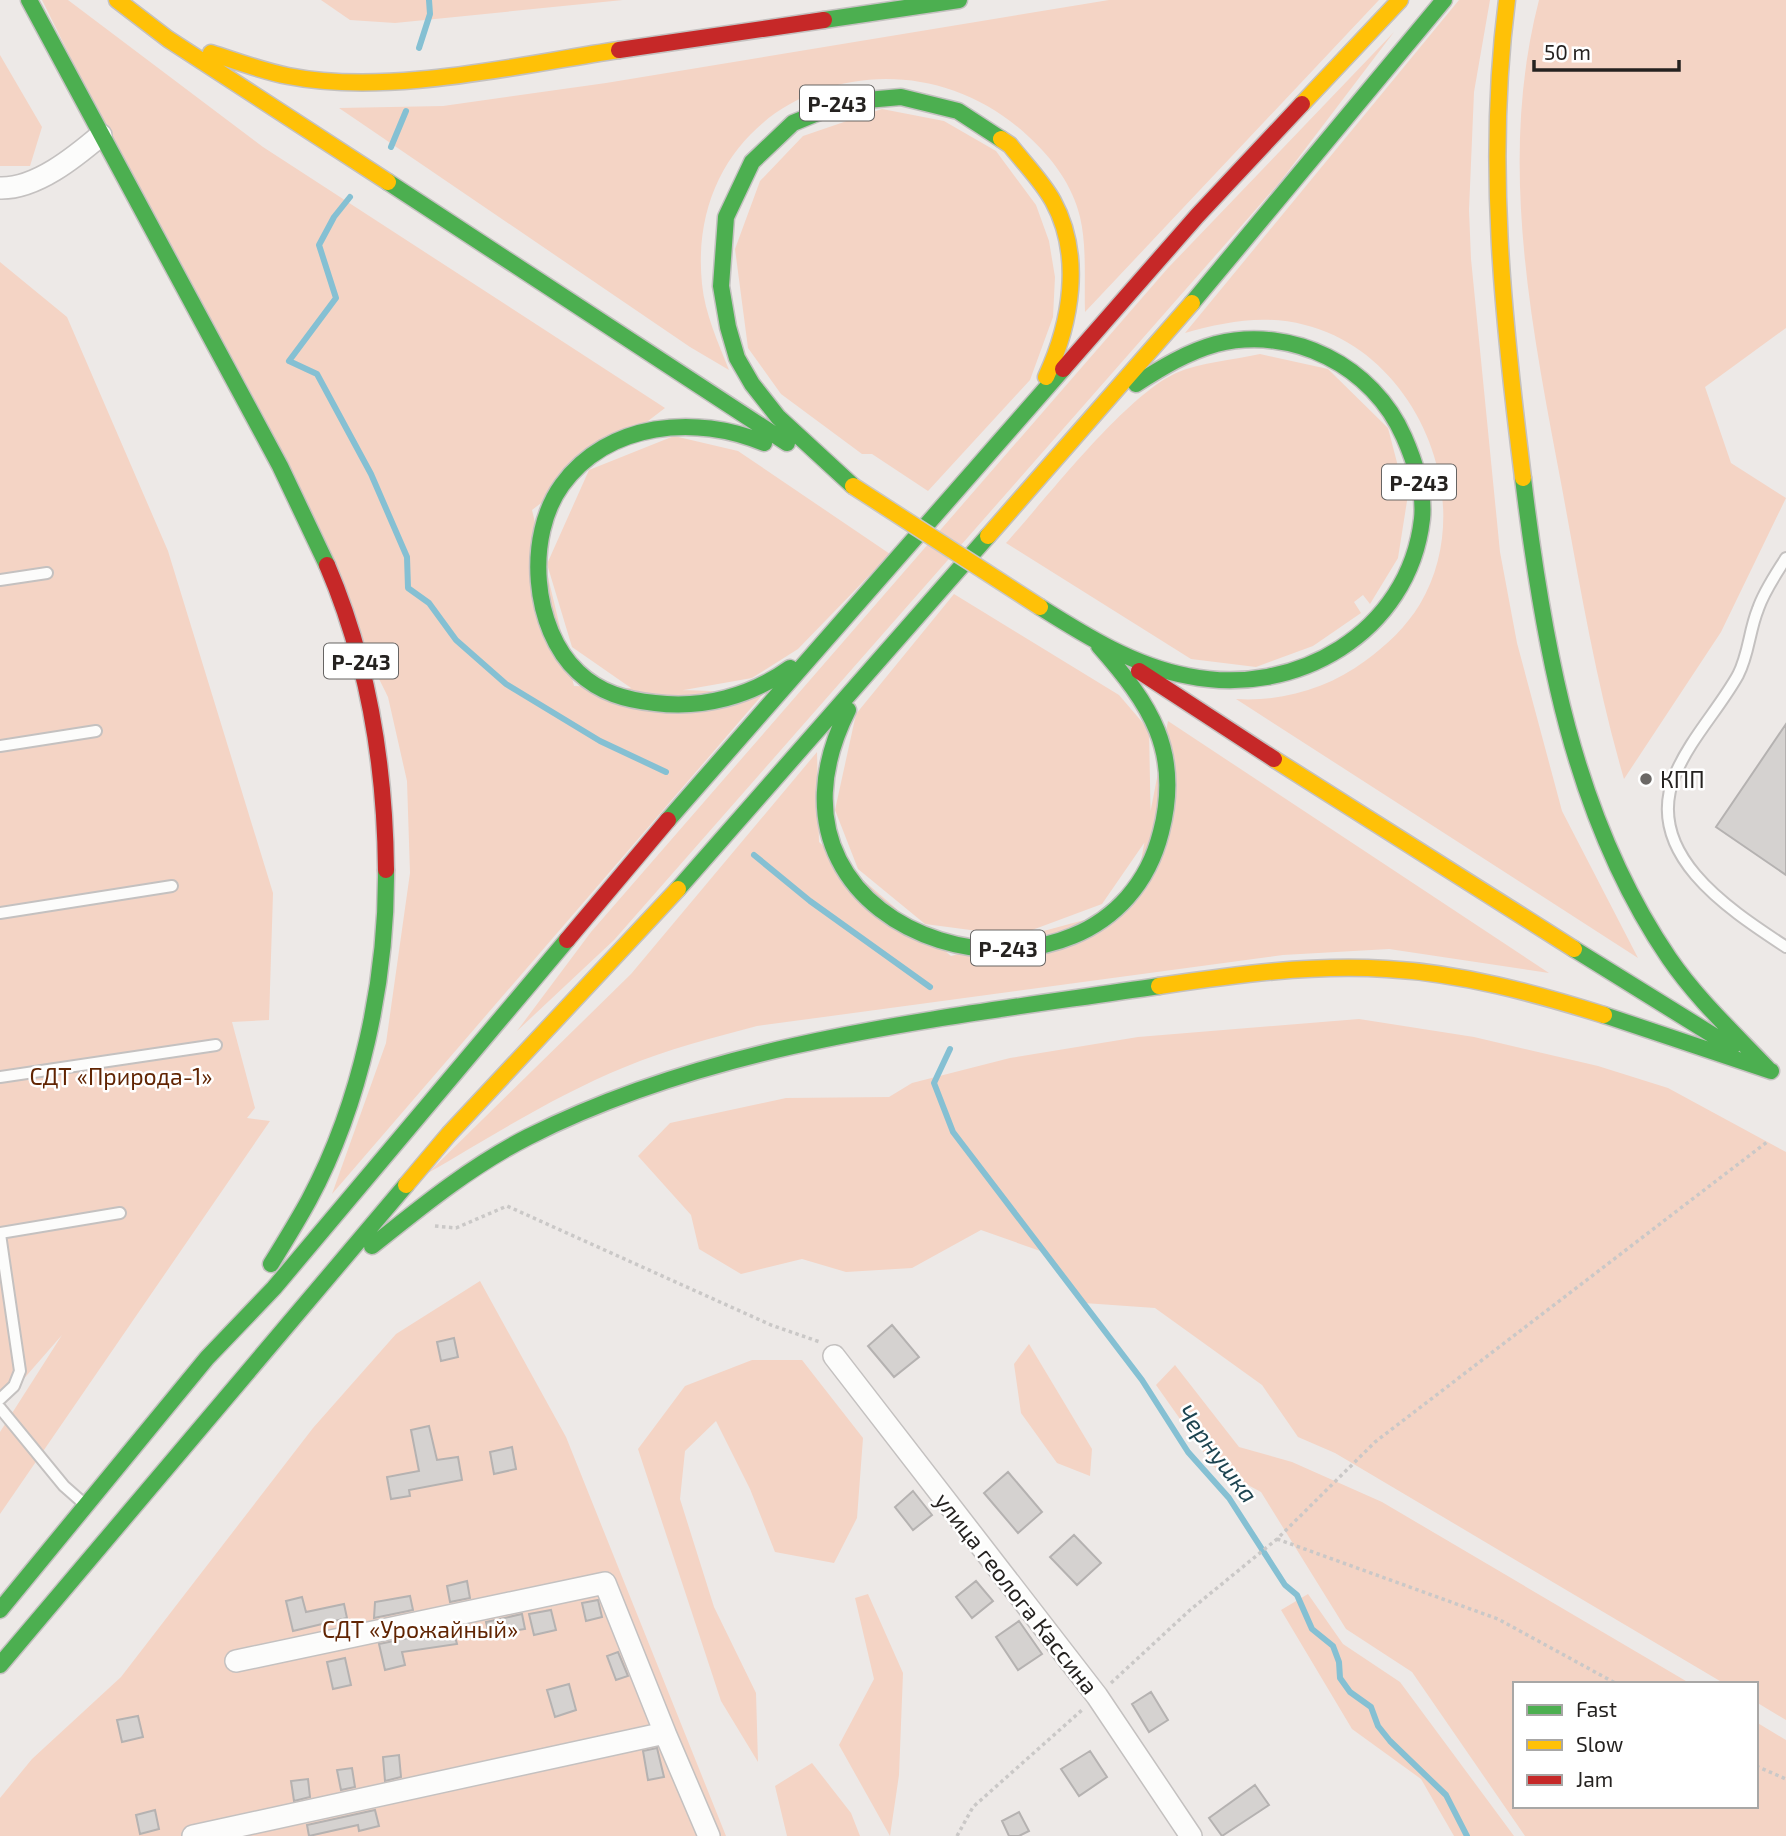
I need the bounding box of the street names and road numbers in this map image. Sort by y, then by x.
road number: Р-243 [800,86,874,120]
road number: Р-243 [1382,464,1456,500]
road number: Р-243 [324,644,398,678]
road number: Р-243 [971,930,1045,965]
street label: улица геолога Кассина [929,1487,1104,1700]

